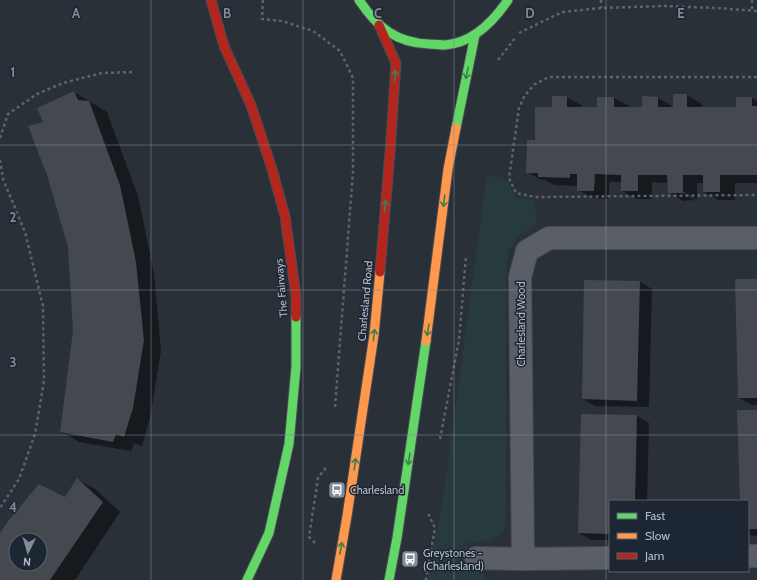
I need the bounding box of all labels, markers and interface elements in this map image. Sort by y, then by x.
text: A [72,5,81,21]
text: B [223,5,231,21]
text: C [374,5,382,21]
text: D [525,5,535,21]
text: E [677,5,685,21]
text: 1 [11,64,15,80]
one-way arrow [462,66,470,79]
one-way arrow [391,70,398,83]
one-way arrow [441,194,448,207]
one-way arrow [382,200,389,213]
text: 2 [10,209,17,225]
street label: The Fairways [271,257,291,318]
street label: Charlesland Road [355,260,375,342]
street label: Charlesland Wood [514,281,528,367]
one-way arrow [424,323,432,336]
one-way arrow [370,329,378,342]
text: 3 [9,354,17,370]
one-way arrow [405,452,413,465]
one-way arrow [351,458,359,471]
bus stop icon: Charlesland [327,480,347,500]
place label: Charlesland [350,483,404,497]
text: 4 [9,499,17,515]
legend [609,500,749,572]
text: Fast [645,508,665,523]
text: Slow [645,528,670,543]
north arrow [8,532,48,572]
one-way arrow [338,542,346,555]
place label: Greystones - (Charlesland) [423,546,484,573]
text: Jam [644,548,664,563]
bus stop icon: Greystones - (Charlesland) [400,549,420,569]
text: N [23,555,32,569]

